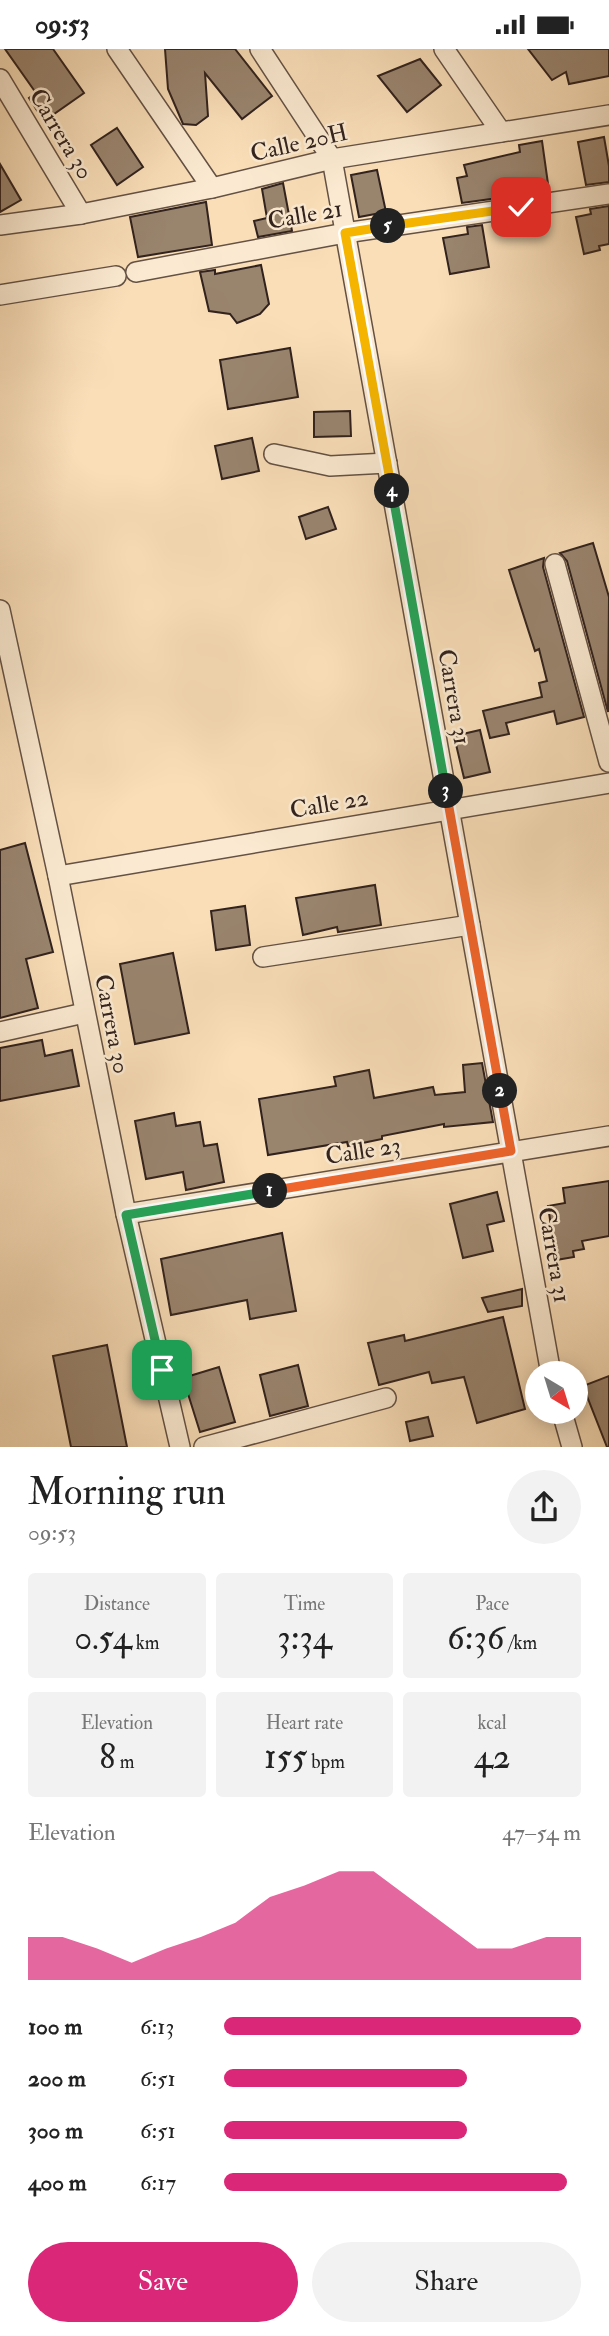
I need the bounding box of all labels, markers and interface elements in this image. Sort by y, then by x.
text: 09:53 [35,9,90,41]
street label: Carrera 30 [22,83,100,185]
street label: Calle 20H [247,117,351,169]
pin [491,177,551,237]
icon: check [502,188,540,226]
street label: Calle 21 [265,193,345,237]
pin: 5 [370,209,406,243]
text: 5 [383,213,392,237]
pin: 4 [374,473,410,509]
text: 4 [386,478,397,502]
street label: Carrera 31 [430,647,478,747]
pin: 3 [428,773,464,809]
text: 3 [442,778,449,802]
street label: Calle 22 [287,782,371,826]
street label: Carrera 30 [87,972,137,1076]
pin: 2 [482,1073,518,1109]
text: 2 [495,1078,504,1102]
street label: Calle 23 [323,1130,403,1172]
pin: 1 [252,1173,288,1209]
text: 1 [266,1178,273,1202]
street label: Carrera 31 [530,1205,578,1305]
pin [132,1340,192,1400]
icon: arrive [143,1351,181,1389]
north arrow [525,1361,588,1425]
map controls [525,1361,588,1424]
text: Morning run [28,1468,226,1516]
button: share [507,1470,581,1544]
text: 09:53 [28,1518,76,1547]
text: Distance [84,1592,150,1616]
text: Time [284,1592,325,1616]
text: Pace [475,1592,509,1616]
text: 0.54 [74,1616,132,1660]
text: 3:34 [277,1616,332,1660]
text: 6:36 [447,1616,504,1660]
text: km [132,1631,159,1655]
text: /km [504,1631,537,1655]
text: Elevation [81,1711,153,1735]
text: Heart rate [266,1711,343,1735]
text: kcal [478,1711,507,1735]
text: 8 [99,1735,116,1779]
text: 155 [264,1735,307,1779]
text: 42 [474,1735,510,1779]
text: m [116,1750,134,1774]
text: bpm [307,1750,345,1774]
text: Elevation [28,1818,116,1847]
text: 47–54 m [502,1818,581,1847]
text: 100 m [28,2012,82,2041]
text: 6:13 [140,2012,174,2041]
text: 200 m [28,2064,86,2093]
text: 6:51 [140,2064,176,2093]
text: 300 m [28,2116,83,2145]
text: 6:51 [140,2116,176,2145]
text: 400 m [28,2168,87,2197]
text: 6:17 [140,2168,176,2197]
button: Save [28,2242,298,2322]
button: Share [312,2242,581,2322]

